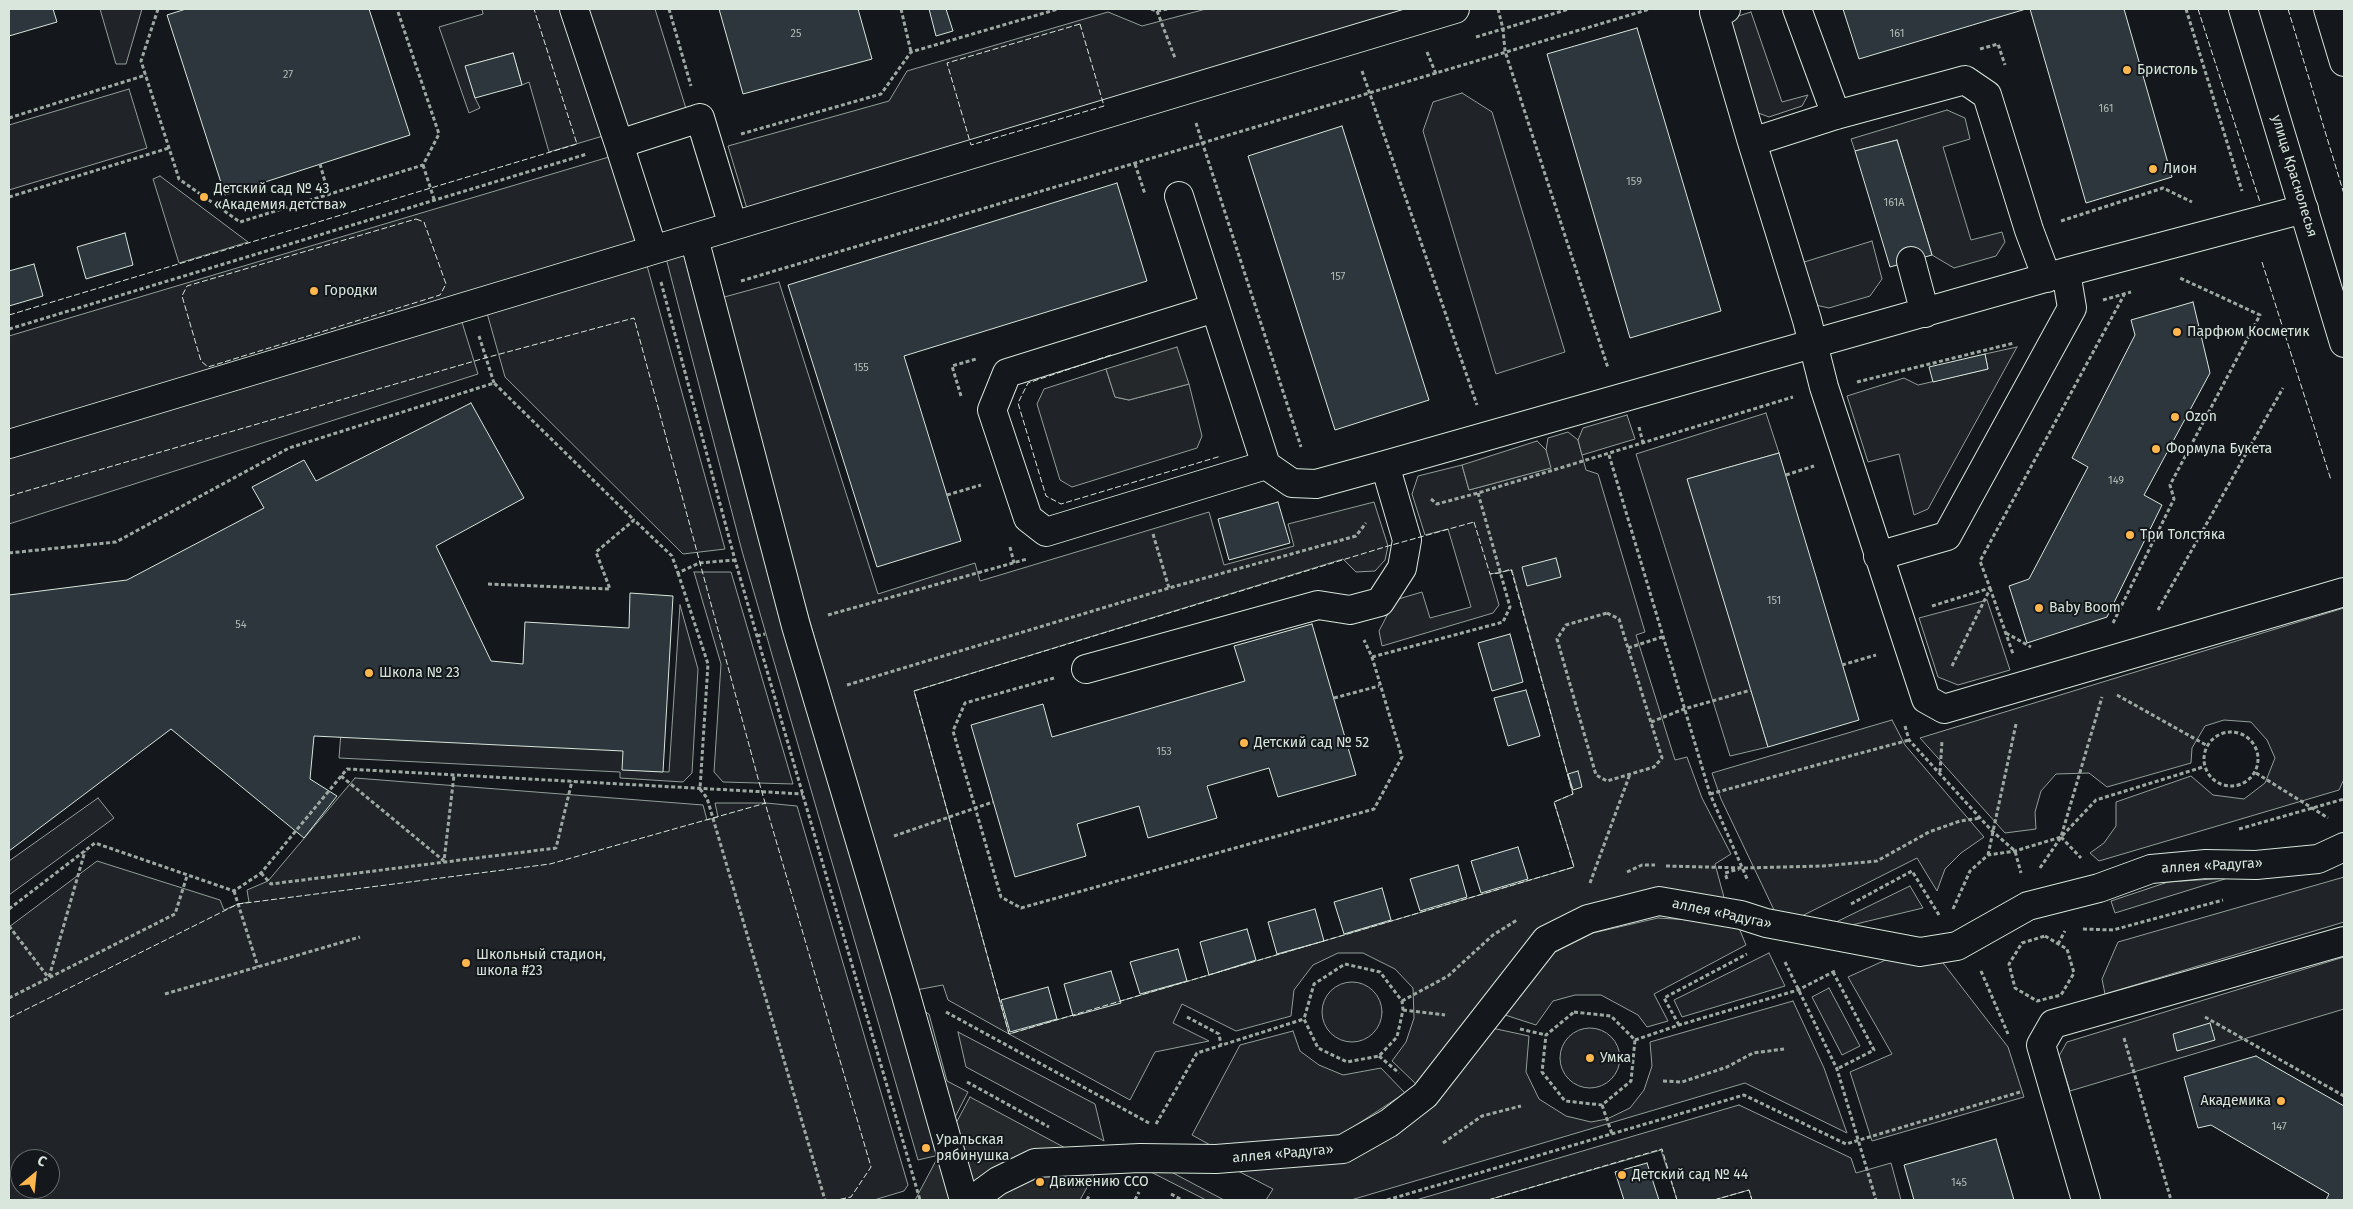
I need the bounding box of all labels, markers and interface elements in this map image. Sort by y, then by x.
house number: 25 [791,27,801,41]
house number: 161 [1890,27,1904,41]
place label: Бристоль [2137,62,2198,78]
marker: Бристоль [2121,64,2133,76]
house number: 27 [283,68,293,82]
house number: 161 [2099,102,2113,116]
street label: улица Краснолесья [2267,113,2321,239]
place label: Лион [2163,161,2197,177]
marker: Лион [2147,163,2159,175]
house number: 159 [1626,175,1642,189]
place label: Детский сад № 43 «Академия детства» [214,181,347,213]
marker: Детский сад № 43 «Академия детства» [198,191,210,203]
house number: 161А [1883,196,1905,210]
house number: 157 [1331,270,1345,284]
place label: Городки [324,283,378,299]
marker: Городки [308,285,320,297]
place label: Парфюм Косметик [2187,324,2309,340]
marker: Парфюм Косметик [2171,326,2183,338]
house number: 155 [853,361,869,375]
place label: Ozon [2185,409,2217,425]
marker: Ozon [2169,411,2181,423]
place label: Формула Букета [2166,441,2272,457]
marker: Формула Букета [2150,443,2162,455]
house number: 149 [2108,474,2124,488]
place label: Три Толстяка [2140,527,2225,543]
marker: Три Толстяка [2124,529,2136,541]
house number: 151 [1767,594,1781,608]
place label: Baby Boom [2049,600,2121,616]
marker: Baby Boom [2033,602,2045,614]
house number: 54 [235,618,247,632]
place label: Школа № 23 [379,665,460,681]
marker: Школа № 23 [363,667,375,679]
place label: Детский сад № 52 [1254,735,1369,751]
marker: Детский сад № 52 [1238,737,1250,749]
house number: 153 [1156,745,1172,759]
street label: аллея «Радуга» [2161,855,2263,877]
street label: аллея «Радуга» [1671,895,1773,933]
place label: Школьный стадион, школа #23 [476,947,606,980]
marker: Школьный стадион, школа #23 [460,957,472,969]
place label: Умка [1600,1050,1631,1066]
marker: Умка [1584,1052,1596,1064]
place label: Академика [2200,1093,2271,1109]
marker: Академика [2275,1095,2287,1107]
house number: 147 [2271,1120,2287,1134]
place label: Уральская рябинушка [936,1132,1009,1164]
street label: аллея «Радуга» [1232,1141,1334,1167]
marker: Уральская рябинушка [920,1142,932,1154]
north arrow [10,1149,60,1199]
text: С [34,1152,49,1171]
place label: Детский сад № 44 [1632,1167,1748,1183]
marker: Детский сад № 44 [1616,1169,1628,1181]
place label: Движению ССО [1050,1174,1149,1190]
marker: Движению ССО [1034,1176,1046,1188]
house number: 145 [1951,1176,1967,1190]

